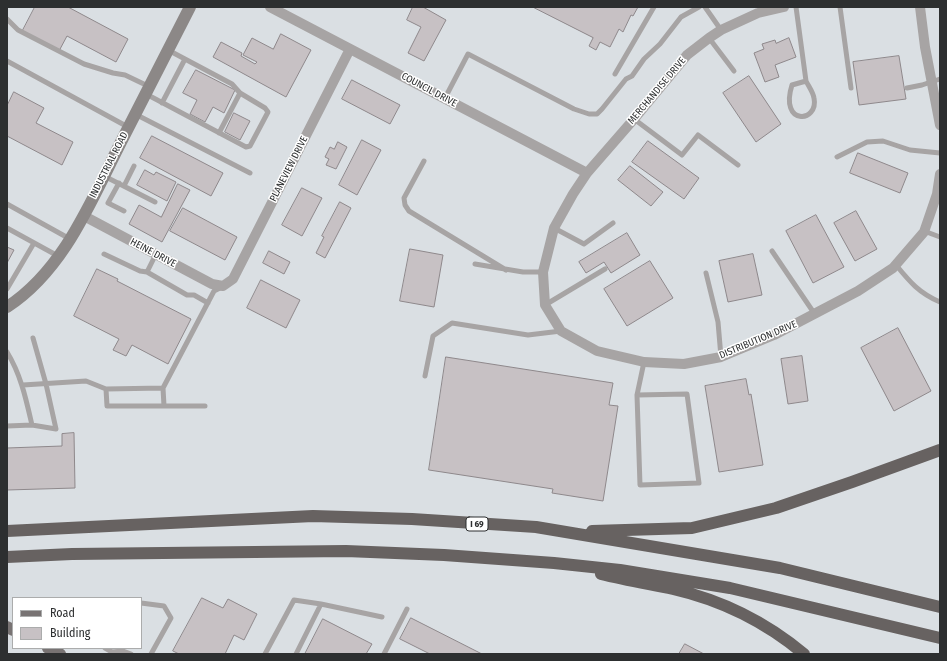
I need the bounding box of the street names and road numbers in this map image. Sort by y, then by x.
street label: MERCHANDISE DRIVE [625,55,689,127]
street label: COUNCIL DRIVE [399,70,459,110]
street label: INDUSTRIAL ROAD [87,130,131,200]
street label: PLANEVIEW DRIVE [267,134,311,204]
street label: HEINE DRIVE [128,236,178,270]
street label: DISTRIBUTION DRIVE [718,318,798,362]
road number: I 69 [466,517,488,531]

